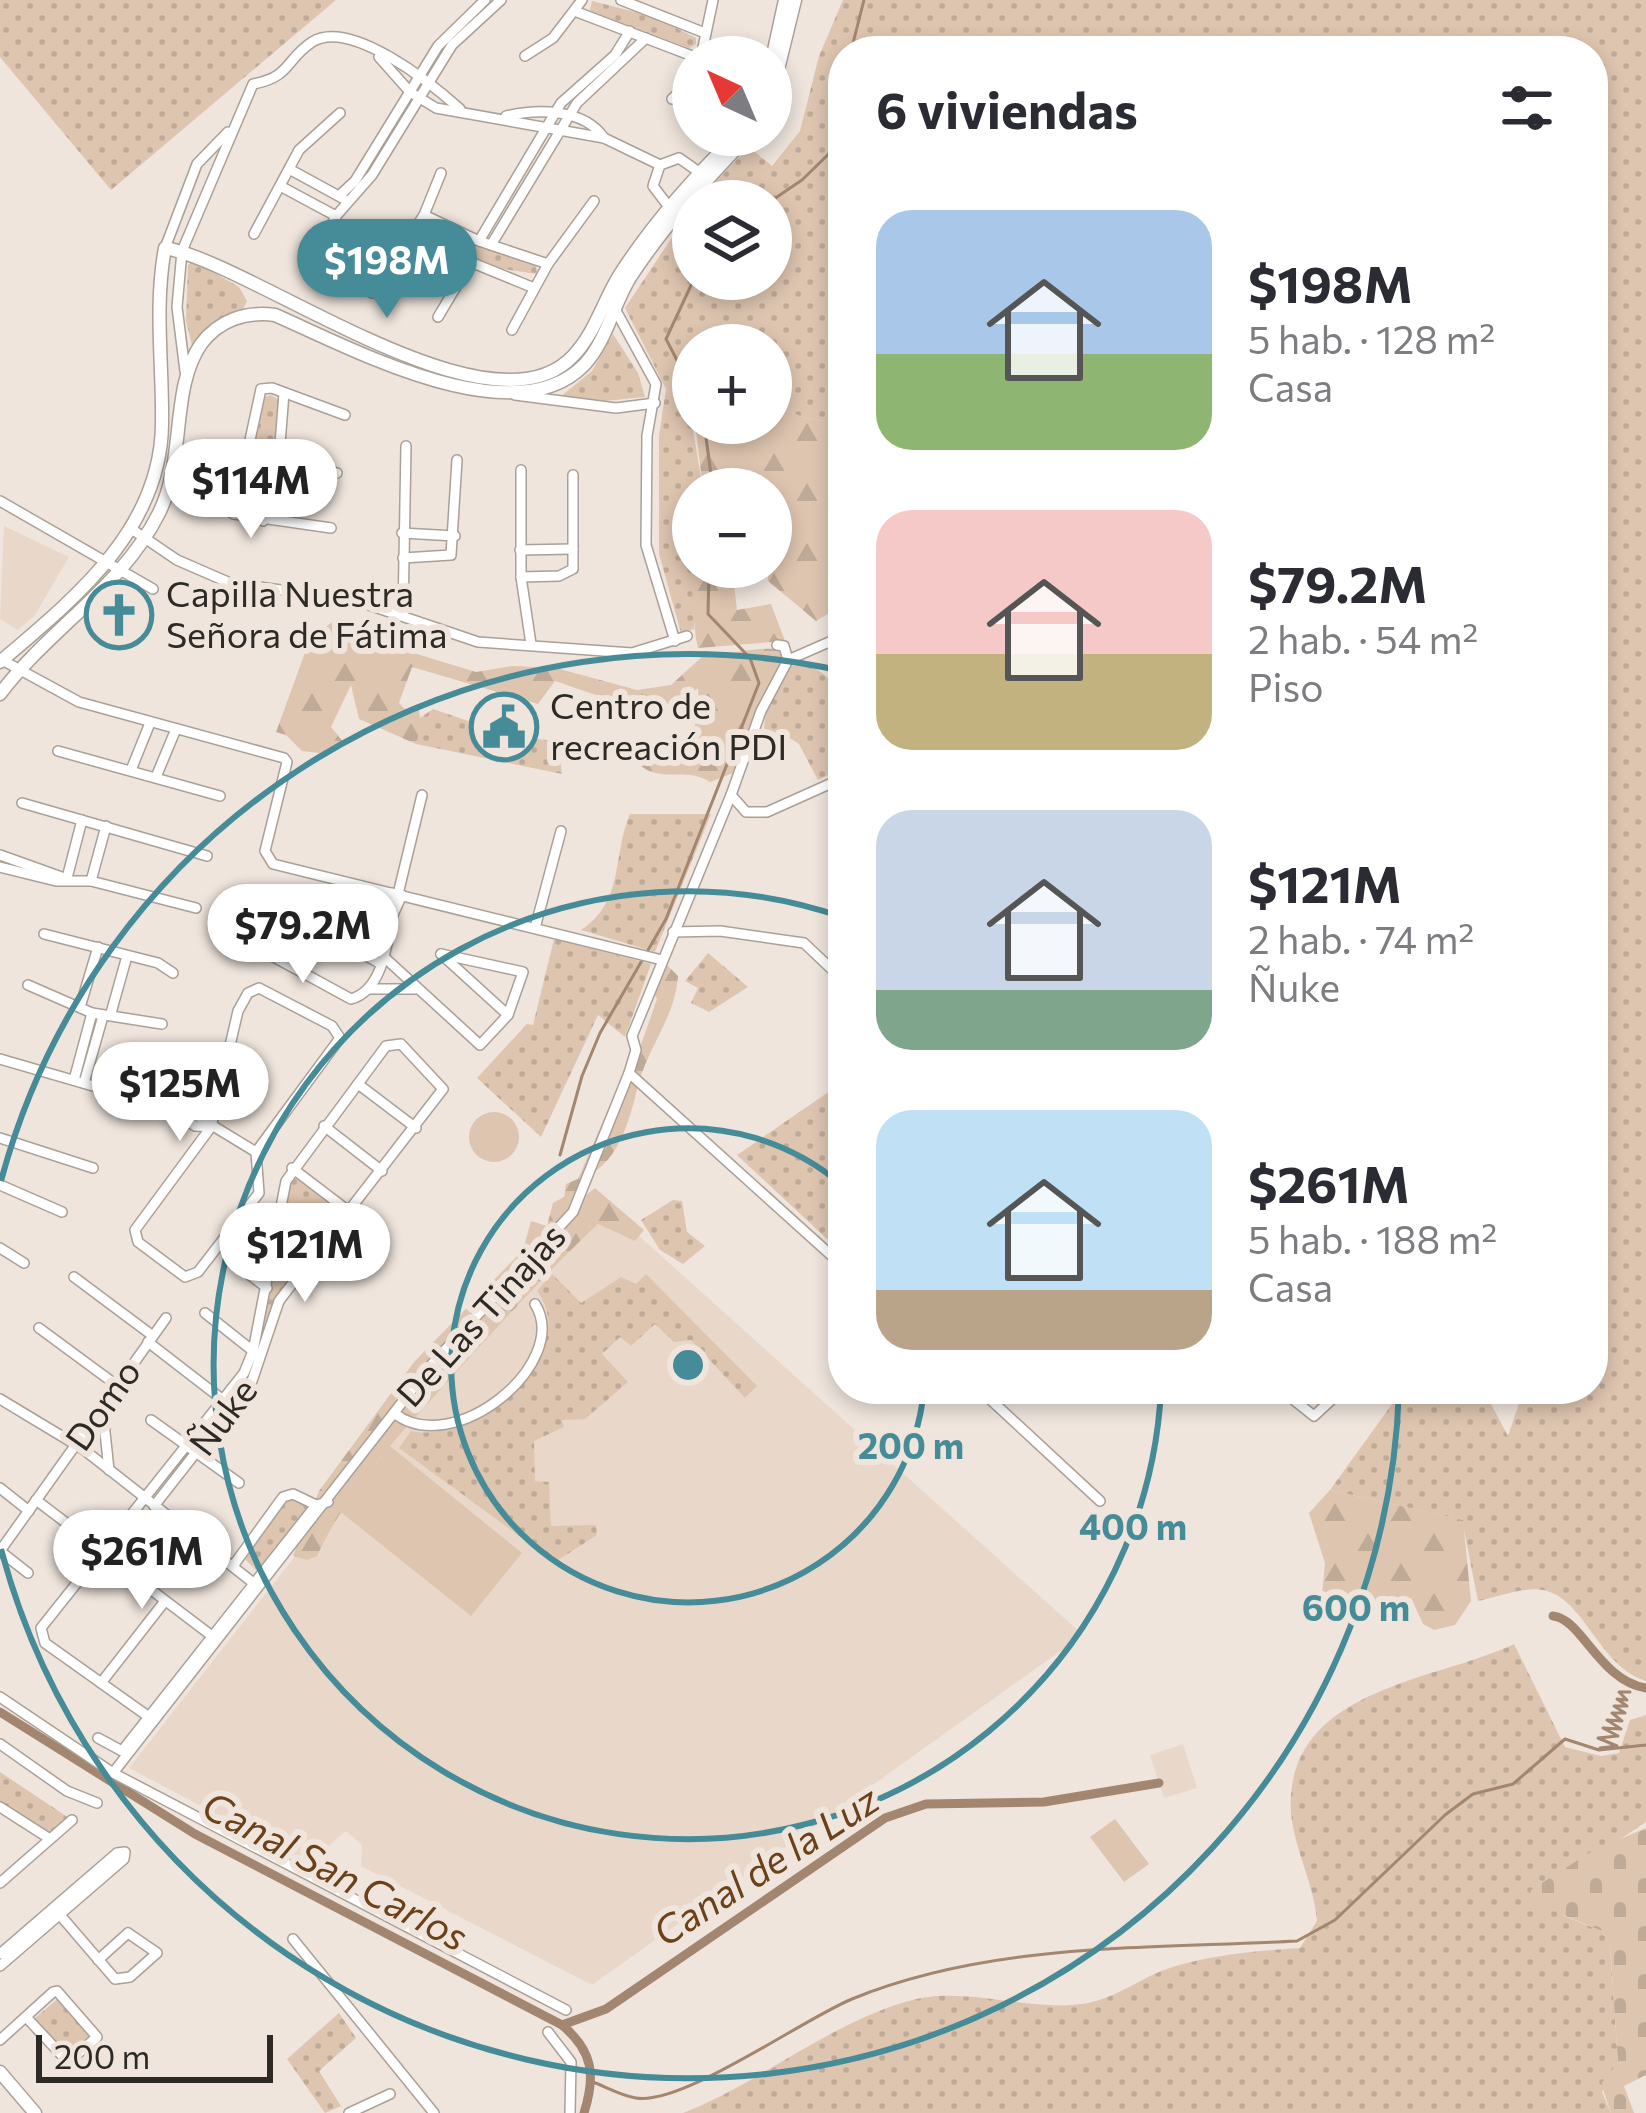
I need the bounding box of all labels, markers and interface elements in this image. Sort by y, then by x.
north arrow [672,36,792,156]
map controls [672,36,792,588]
icon: filters [1494,75,1560,141]
text: 6 viviendas [876,77,1138,140]
button: layers [672,180,792,300]
pin: $198M [303,219,471,321]
text: $198M [324,234,450,282]
text: $198M [1248,251,1413,314]
icon: home [972,258,1116,402]
text: 5 hab. · 128 m² [1248,314,1495,362]
button: + [672,324,792,444]
text: Casa [1248,362,1333,410]
pin: $114M [167,439,335,541]
text: $114M [191,454,311,502]
button: − [672,468,792,588]
text: $79.2M [1248,551,1427,614]
icon: home [972,558,1116,702]
place label: Capilla Nuestra Señora de Fátima [166,570,448,655]
church icon: Capilla Nuestra Señora de Fátima [84,580,154,650]
text: 2 hab. · 54 m² [1248,614,1478,662]
text: Piso [1248,662,1324,710]
place label: Centro de recreación PDI [550,682,787,767]
public building icon: Centro de recreación PDI [469,692,539,762]
text: $121M [1248,851,1402,914]
icon: home [972,858,1116,1002]
pin: $79.2M [205,884,401,986]
text: $79.2M [234,899,372,947]
text: 2 hab. · 74 m² [1248,914,1474,962]
text: Ñuke [1248,962,1340,1010]
pin: $125M [96,1042,264,1144]
text: $125M [119,1057,241,1105]
text: $261M [1248,1151,1410,1214]
icon: home [972,1158,1116,1302]
pin: $121M [221,1203,389,1305]
street label: De Las Tinajas [386,1213,573,1414]
text: 5 hab. · 188 m² [1248,1214,1497,1262]
text: $121M [246,1218,364,1266]
text: Casa [1248,1262,1333,1310]
centre of rings [667,1344,709,1386]
street label: Domo [54,1350,148,1458]
street label: Ñuke [178,1369,265,1463]
text: 200 m [858,1422,964,1466]
text: 400 m [1079,1503,1187,1547]
pin: $261M [58,1510,226,1612]
text: $261M [80,1525,204,1573]
text: 600 m [1302,1584,1410,1628]
water label: Canal de la Luz [643,1773,887,1955]
water label: Canal San Carlos [195,1779,477,1959]
scale bar [36,2029,273,2082]
text: 200 m [54,2035,150,2076]

